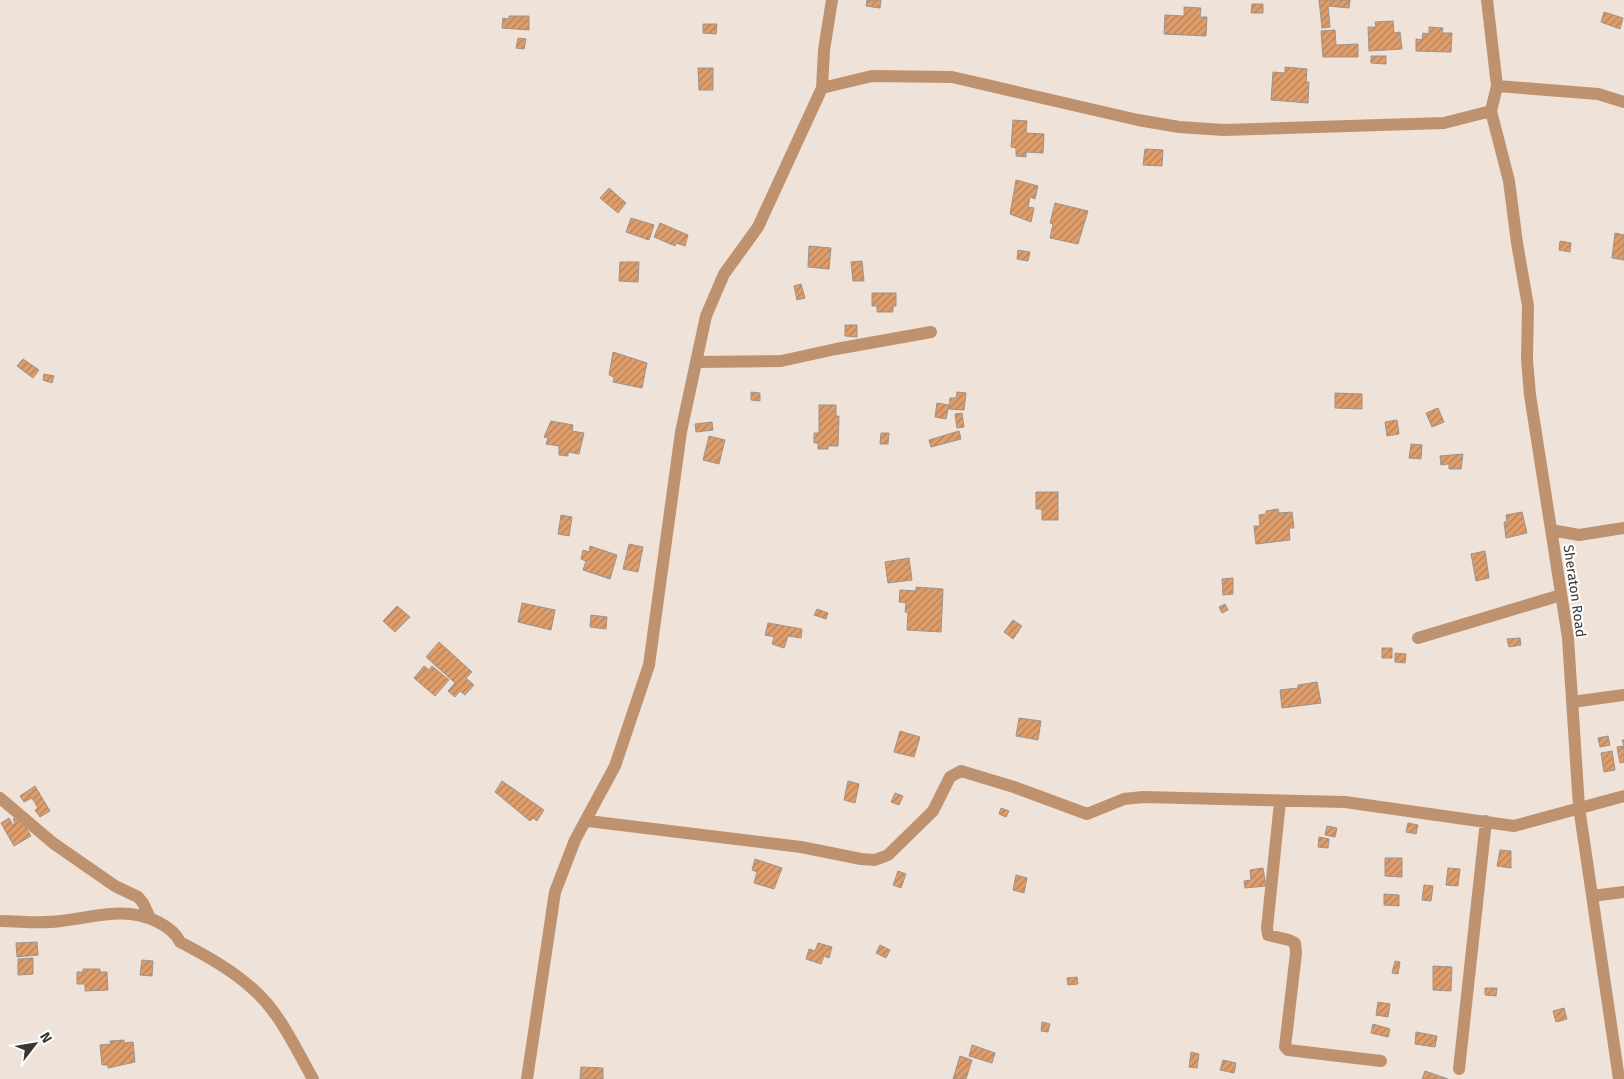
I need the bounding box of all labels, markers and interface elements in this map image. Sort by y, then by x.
street label: Sheraton Road [1560,544,1589,638]
north arrow [10,1019,60,1069]
text: N [36,1029,55,1046]

